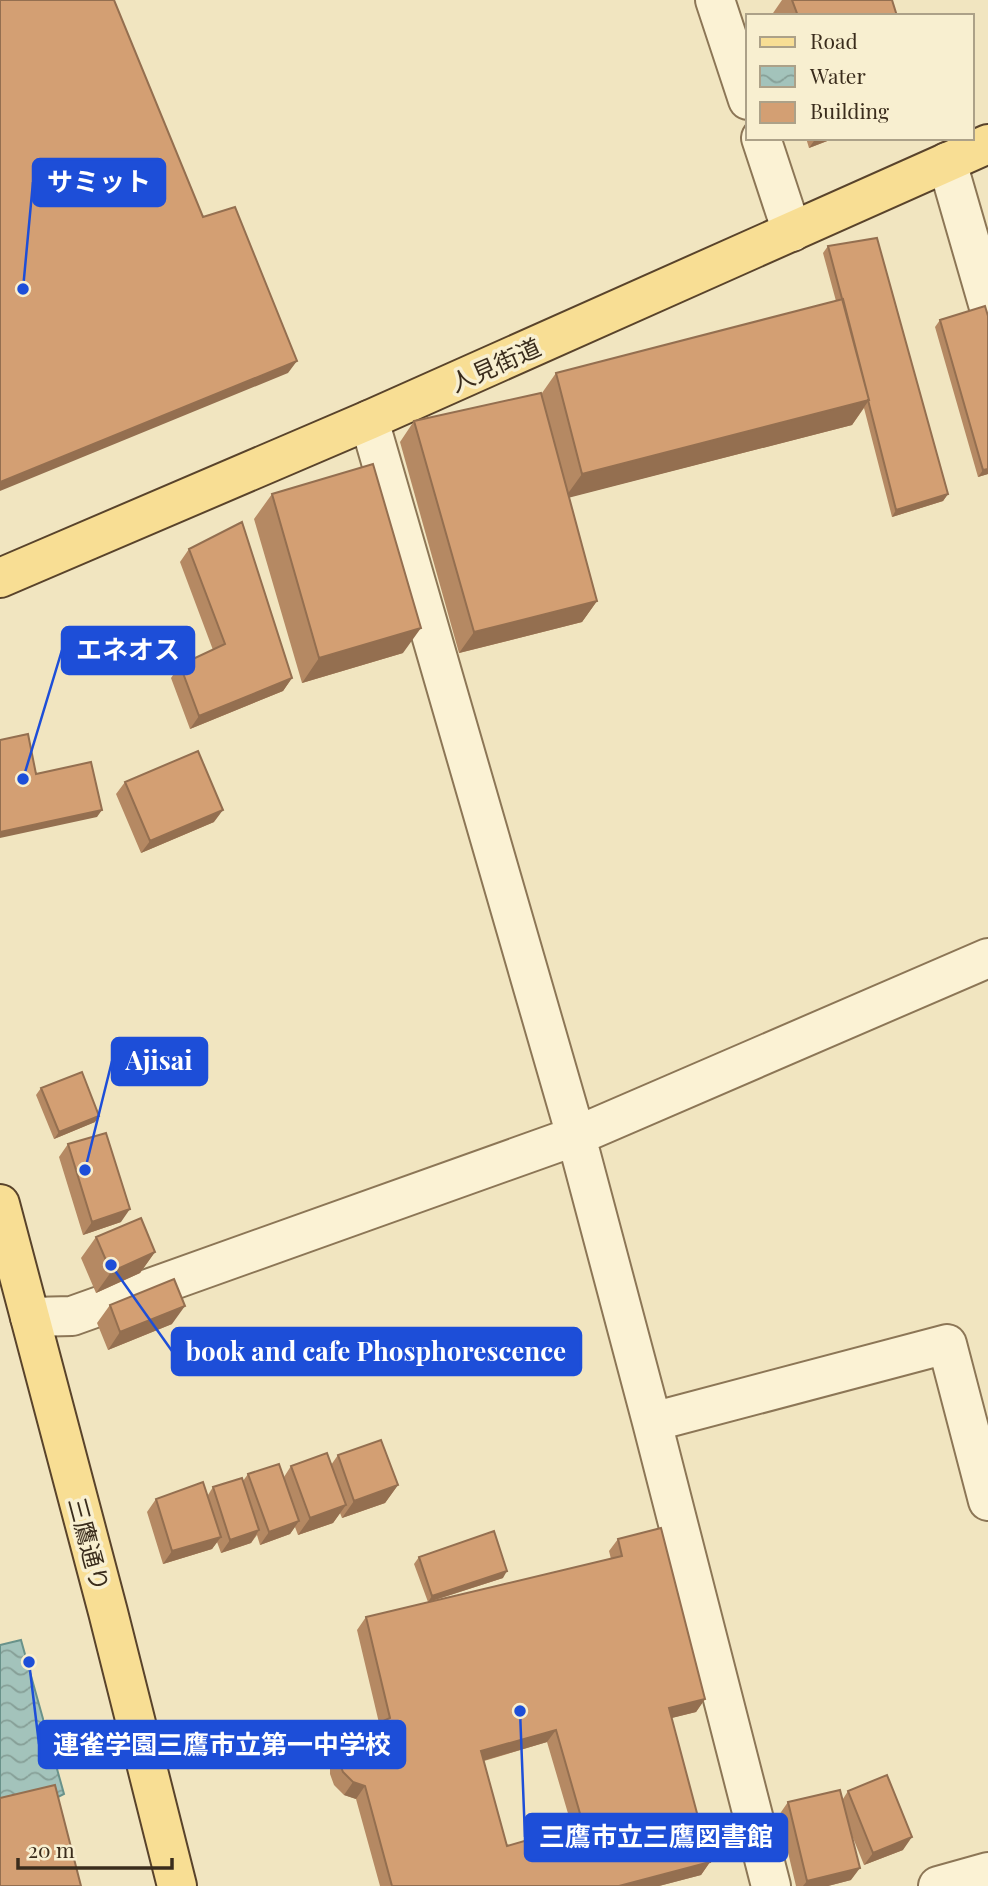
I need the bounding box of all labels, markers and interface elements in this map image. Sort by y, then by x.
legend [746,14,974,140]
text: Road [810,26,858,54]
text: Water [809,61,866,89]
text: Building [810,96,889,124]
callout: サミット [33,159,165,206]
text: サミット [47,163,151,198]
street label: 人見街道 [445,330,545,398]
callout: エネオス [62,627,194,674]
text: エネオス [76,631,180,666]
callout: Ajisai [112,1038,207,1085]
text: Ajisai [125,1042,192,1077]
callout: book and cafe Phosphorescence [172,1328,581,1375]
text: book and cafe Phosphorescence [186,1333,566,1368]
street label: 三鷹通り [62,1493,118,1595]
callout: 連雀学園三鷹市立第一中学校 [39,1721,405,1768]
text: 連雀学園三鷹市立第一中学校 [53,1726,391,1761]
callout: 三鷹市立三鷹図書館 [525,1814,787,1861]
text: 三鷹市立三鷹図書館 [539,1818,773,1853]
scale bar [18,1826,172,1870]
text: 20 m [28,1835,75,1863]

